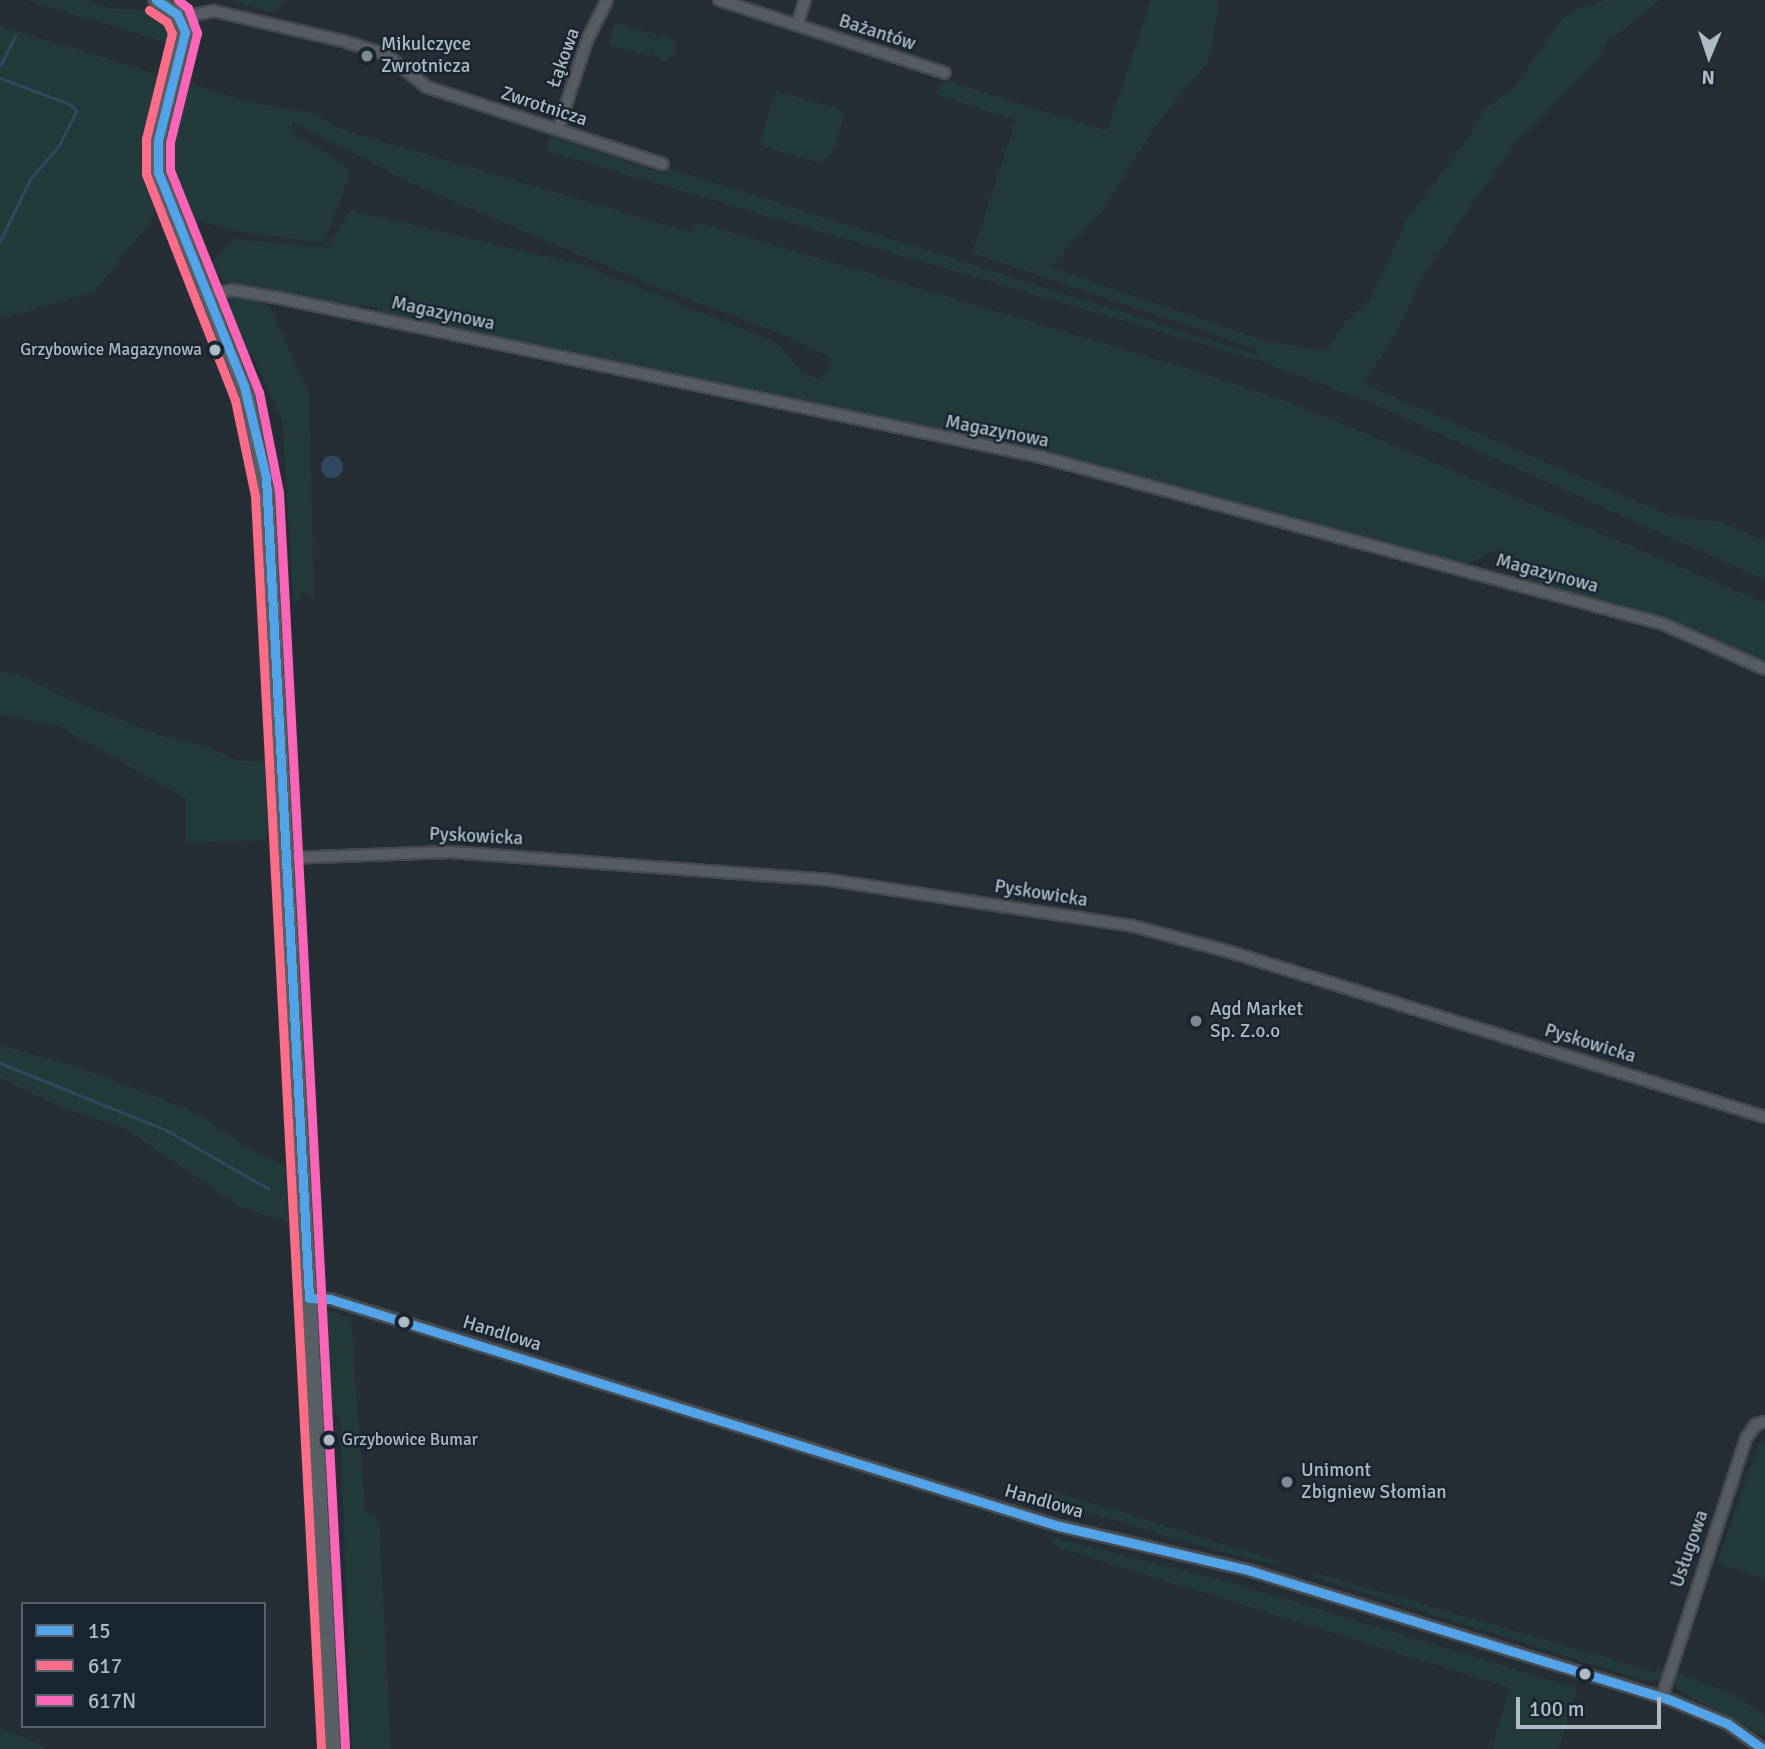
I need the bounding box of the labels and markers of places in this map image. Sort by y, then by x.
place label: Mikulczyce Zwrotnicza [381,34,471,78]
marker: Mikulczyce Zwrotnicza [359,48,375,64]
place label: Grzybowice Magazynowa [20,340,202,360]
marker: Grzybowice Magazynowa [208,343,222,357]
place label: Agd Market Sp. Z.o.o [1210,999,1303,1043]
marker: Agd Market Sp. Z.o.o [1188,1013,1204,1029]
unlabelled marker [397,1315,411,1329]
place label: Grzybowice Bumar [342,1430,478,1450]
marker: Grzybowice Bumar [322,1433,336,1447]
place label: Unimont Zbigniew Słomian [1301,1460,1447,1504]
marker: Unimont Zbigniew Słomian [1279,1474,1295,1490]
unlabelled marker [1578,1667,1592,1681]

